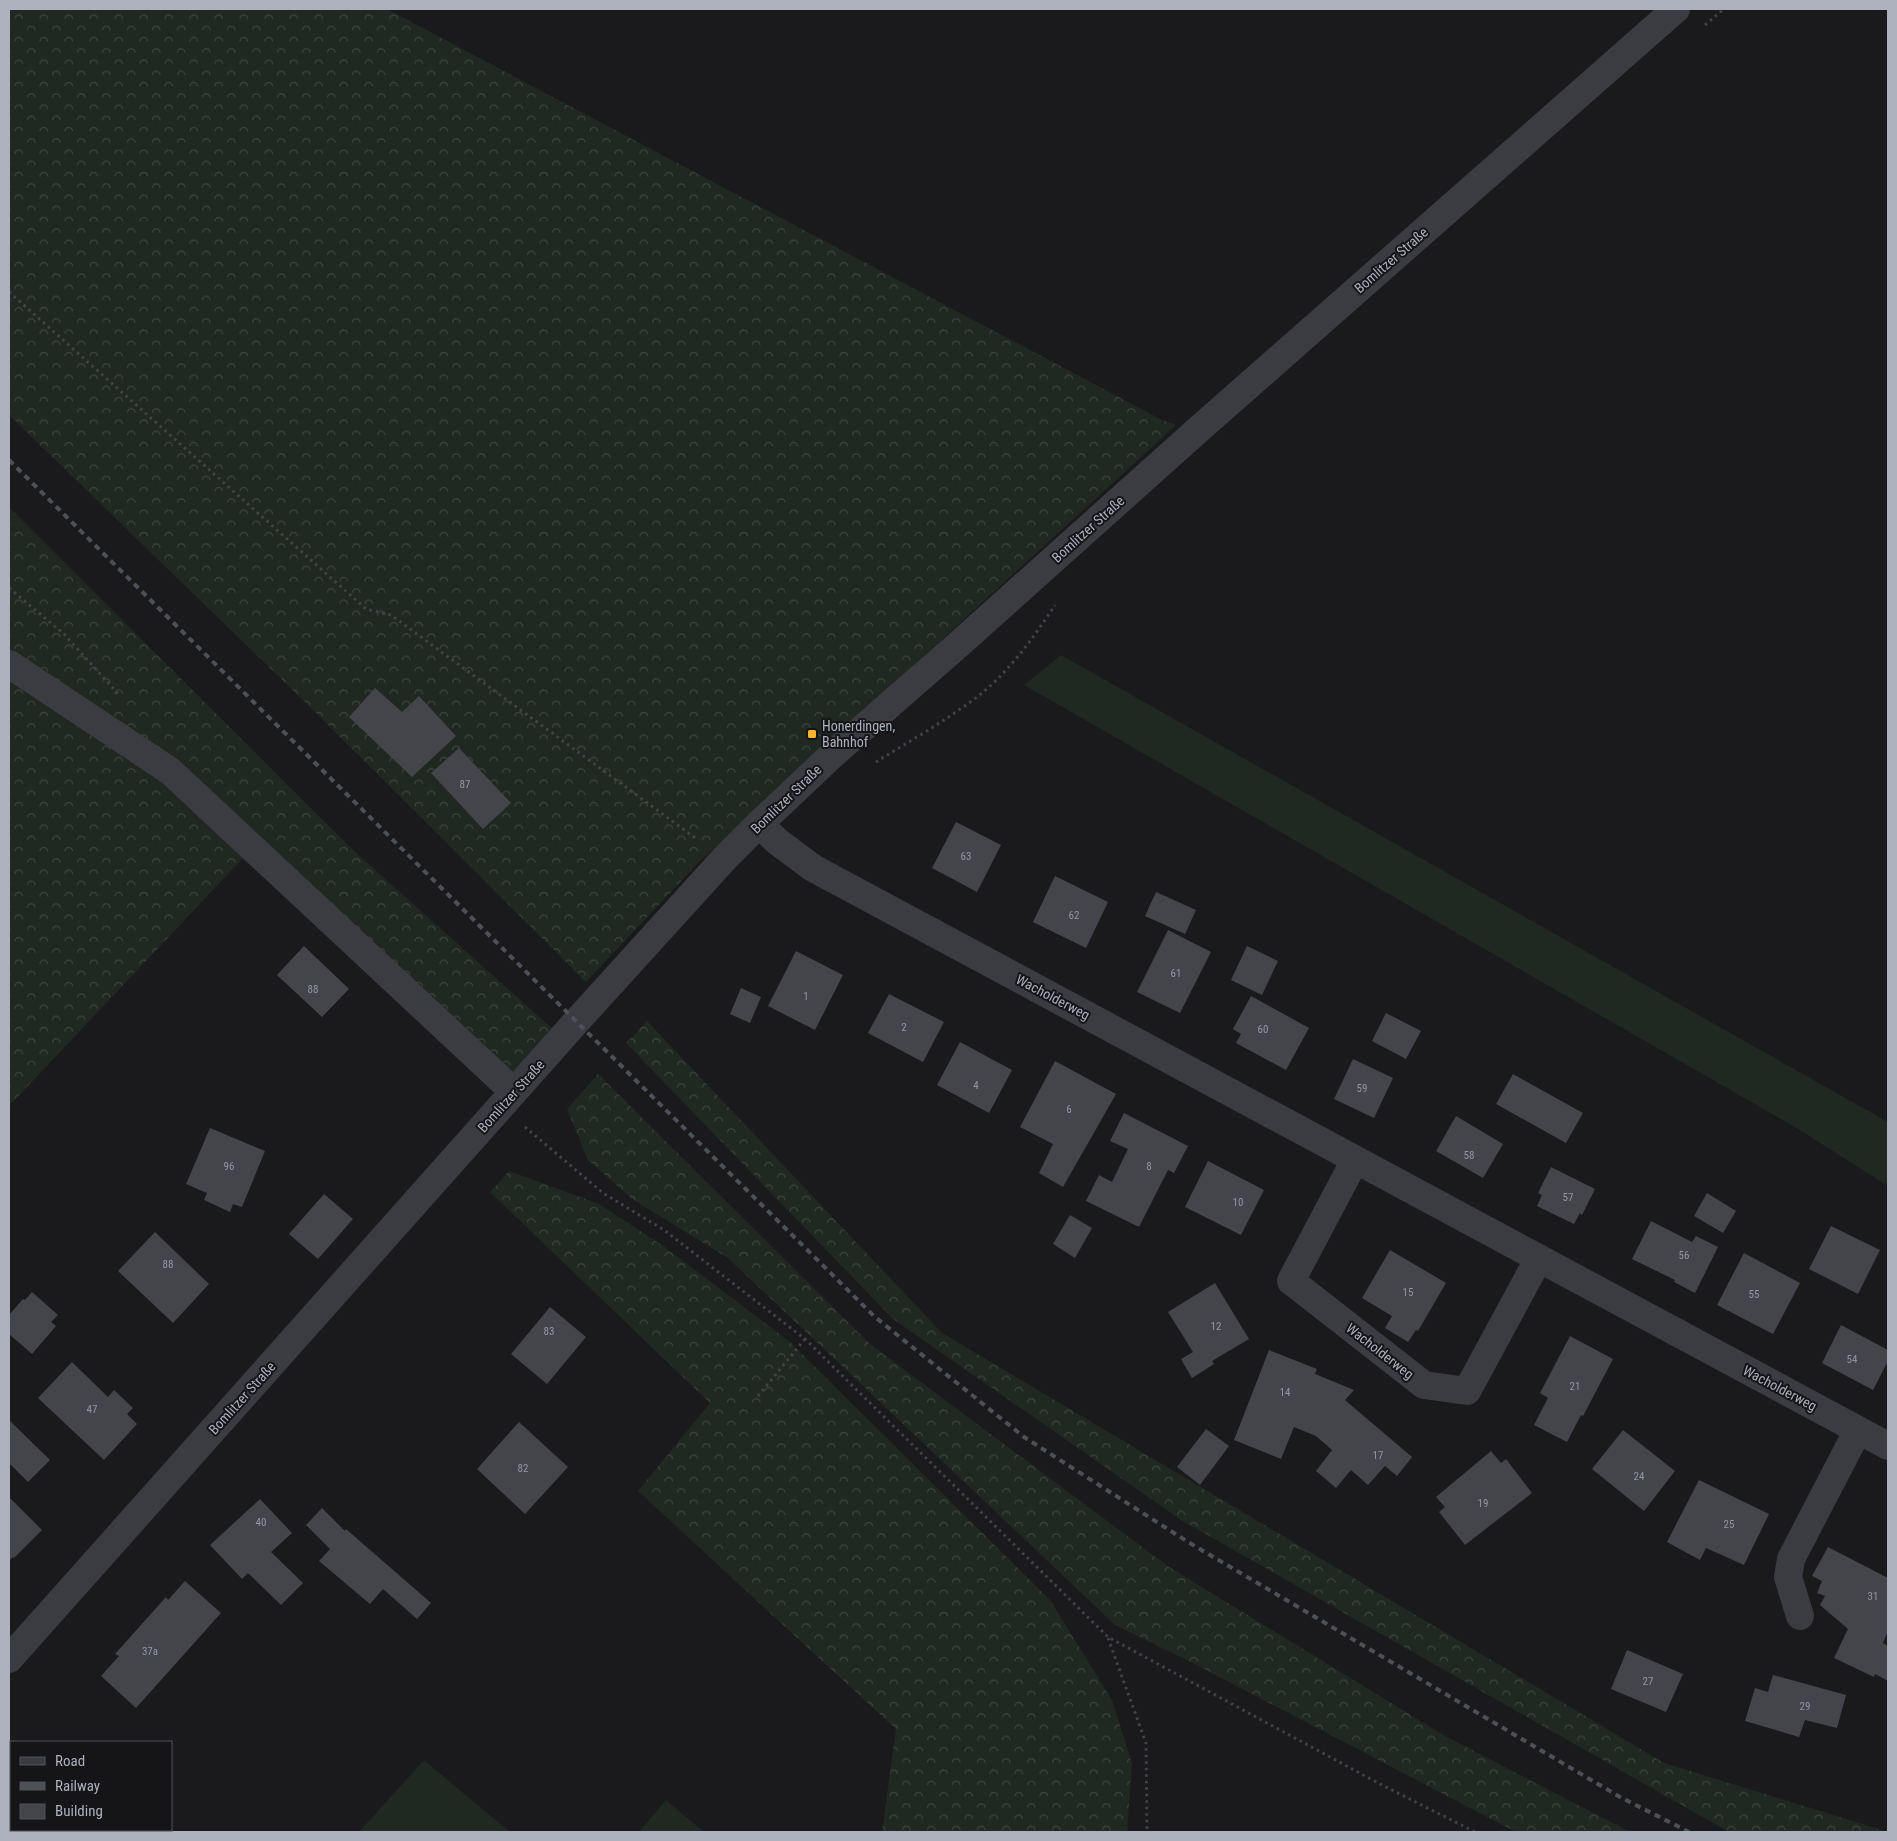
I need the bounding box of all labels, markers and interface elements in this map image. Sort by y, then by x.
street label: Bomlitzer Straße [1351,224,1431,296]
street label: Bomlitzer Straße [1049,492,1128,566]
place label: Honerdingen, Bahnhof [822,718,895,750]
marker: Honerdingen, Bahnhof [806,728,818,740]
street label: Bomlitzer Straße [747,761,825,837]
house number: 87 [460,778,470,791]
house number: 63 [961,850,971,863]
house number: 62 [1069,909,1079,922]
house number: 61 [1171,967,1181,980]
street label: Wacholderweg [1013,971,1093,1023]
house number: 88 [308,983,318,996]
house number: 1 [803,990,809,1003]
house number: 2 [901,1021,907,1034]
house number: 60 [1258,1023,1268,1036]
street label: Bomlitzer Straße [474,1056,548,1135]
house number: 4 [973,1079,979,1092]
house number: 59 [1357,1082,1367,1095]
house number: 6 [1066,1103,1072,1116]
house number: 58 [1464,1149,1474,1162]
house number: 96 [224,1160,234,1173]
house number: 8 [1146,1160,1152,1173]
house number: 57 [1563,1191,1573,1204]
house number: 10 [1233,1196,1243,1209]
house number: 56 [1679,1249,1689,1262]
house number: 88 [163,1258,173,1271]
house number: 15 [1403,1286,1413,1299]
house number: 55 [1749,1288,1759,1301]
house number: 12 [1211,1320,1221,1333]
street label: Wacholderweg [1343,1320,1417,1382]
house number: 83 [544,1325,554,1338]
house number: 54 [1847,1353,1858,1366]
street label: Bomlitzer Straße [205,1358,279,1437]
street label: Wacholderweg [1740,1362,1820,1414]
house number: 21 [1570,1380,1580,1393]
house number: 14 [1280,1386,1291,1399]
house number: 47 [87,1403,97,1416]
house number: 17 [1373,1449,1383,1462]
house number: 82 [518,1462,528,1475]
house number: 24 [1634,1470,1645,1483]
house number: 19 [1478,1497,1488,1510]
house number: 40 [256,1516,266,1529]
house number: 25 [1724,1518,1734,1531]
house number: 31 [1868,1590,1878,1603]
house number: 37a [142,1645,158,1658]
house number: 27 [1643,1675,1653,1688]
house number: 29 [1800,1700,1810,1713]
legend [10,1741,172,1831]
text: Road [55,1752,85,1770]
text: Railway [55,1777,100,1795]
text: Building [55,1802,103,1820]

